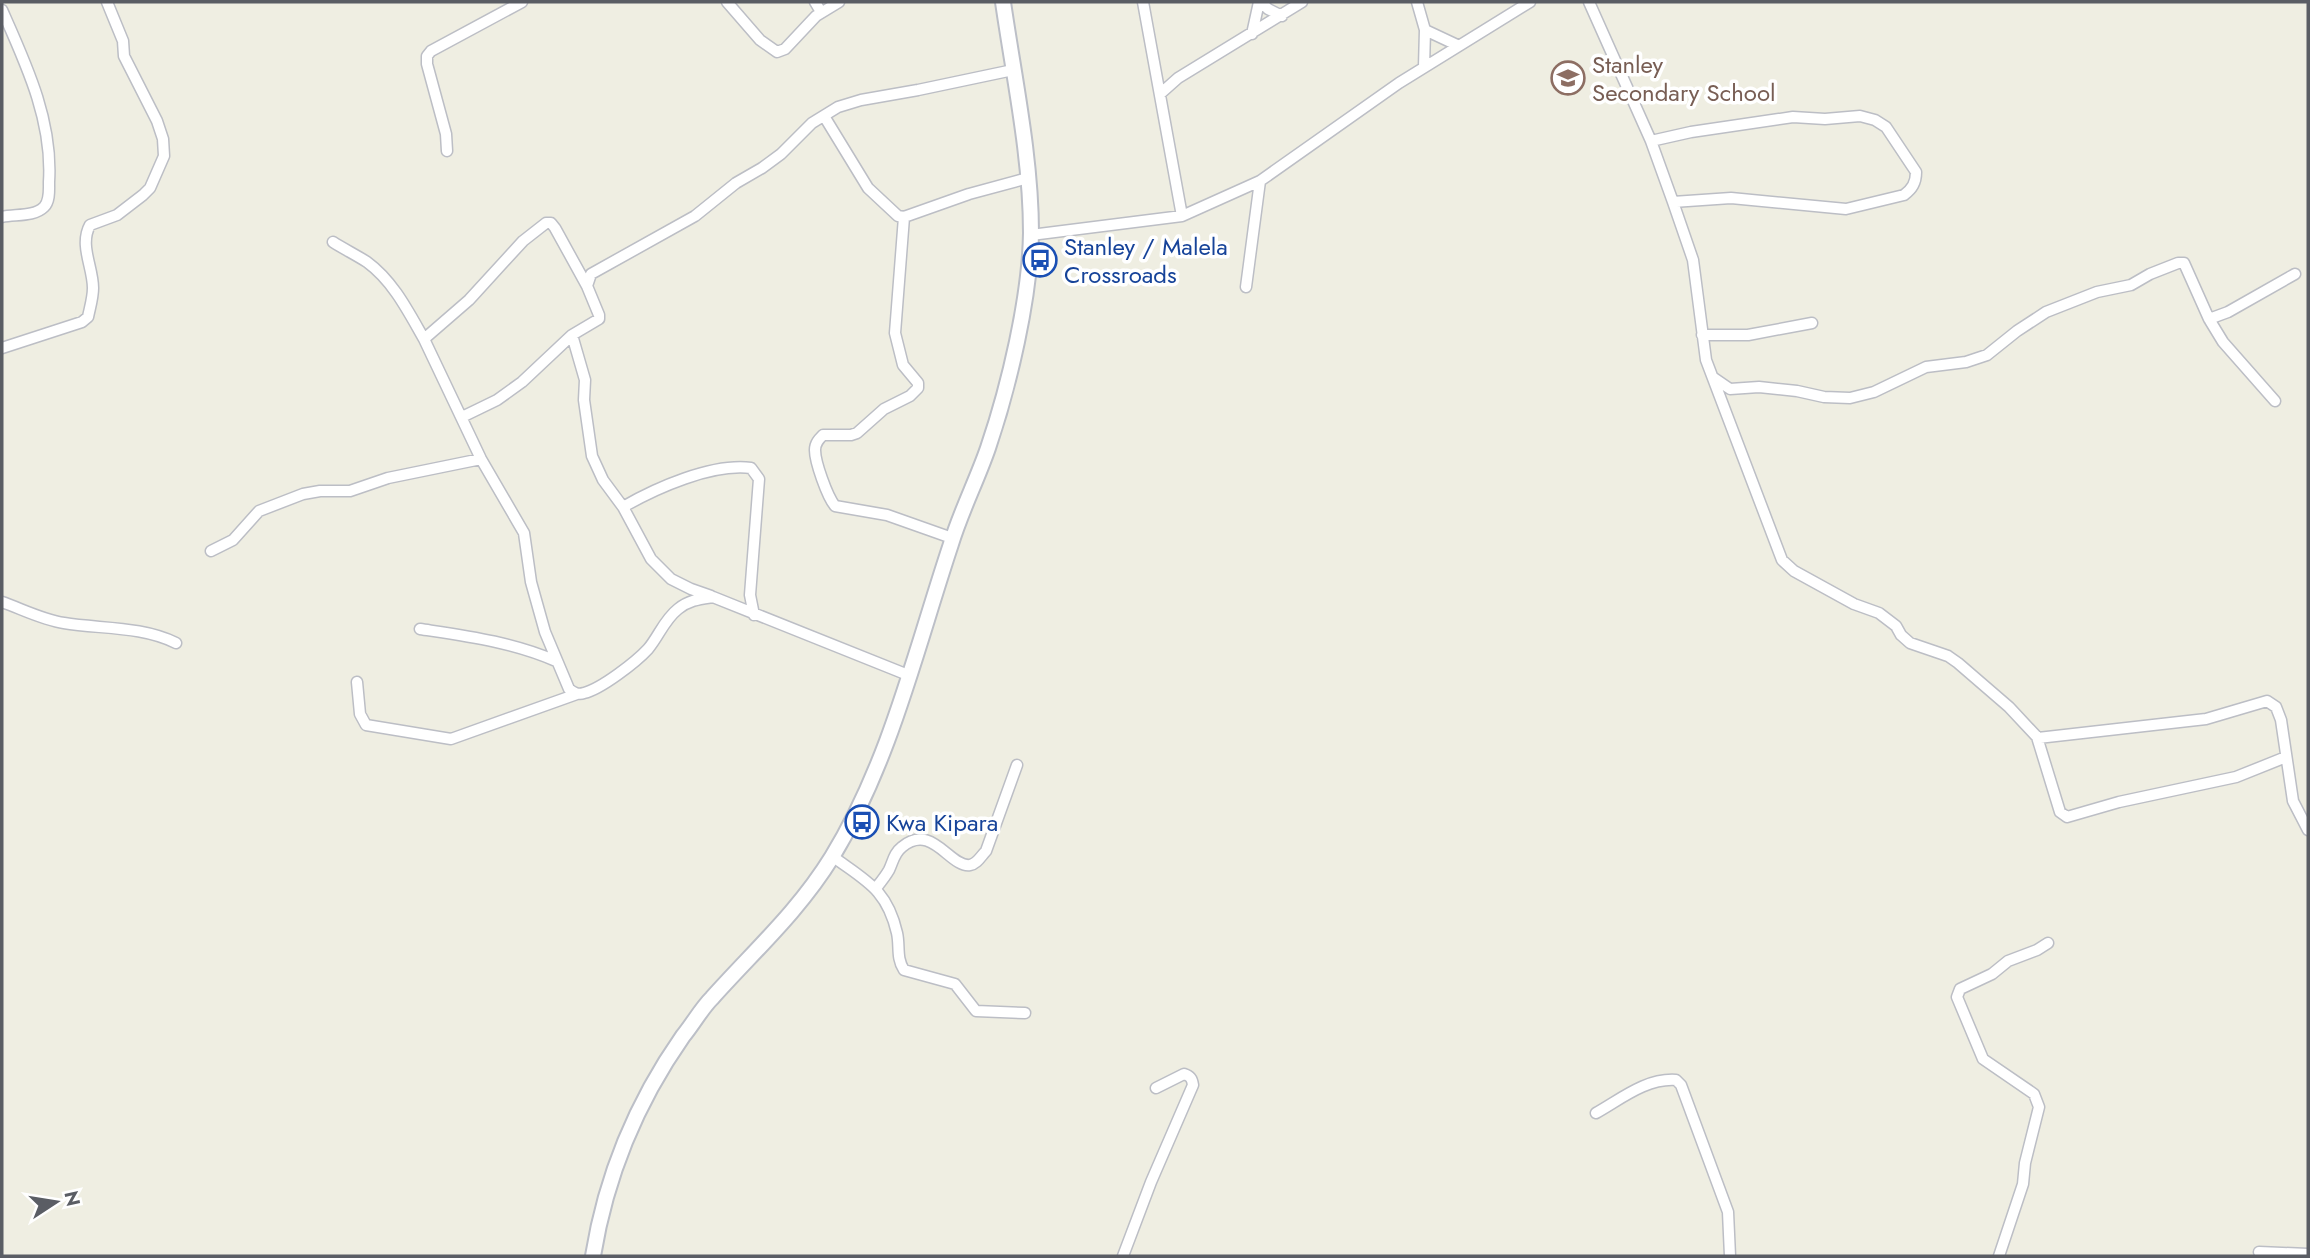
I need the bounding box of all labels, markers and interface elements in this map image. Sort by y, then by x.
place label: Stanley Secondary School [1592,47,1776,110]
school or university icon: Stanley Secondary School [1549,59,1587,97]
place label: Stanley / Malela Crossroads [1064,229,1228,292]
bus stop icon: Stanley / Malela Crossroads [1021,241,1059,279]
bus stop icon: Kwa Kipara [843,803,881,841]
place label: Kwa Kipara [886,805,998,840]
north arrow [21,1167,91,1237]
text: N [57,1188,87,1209]

